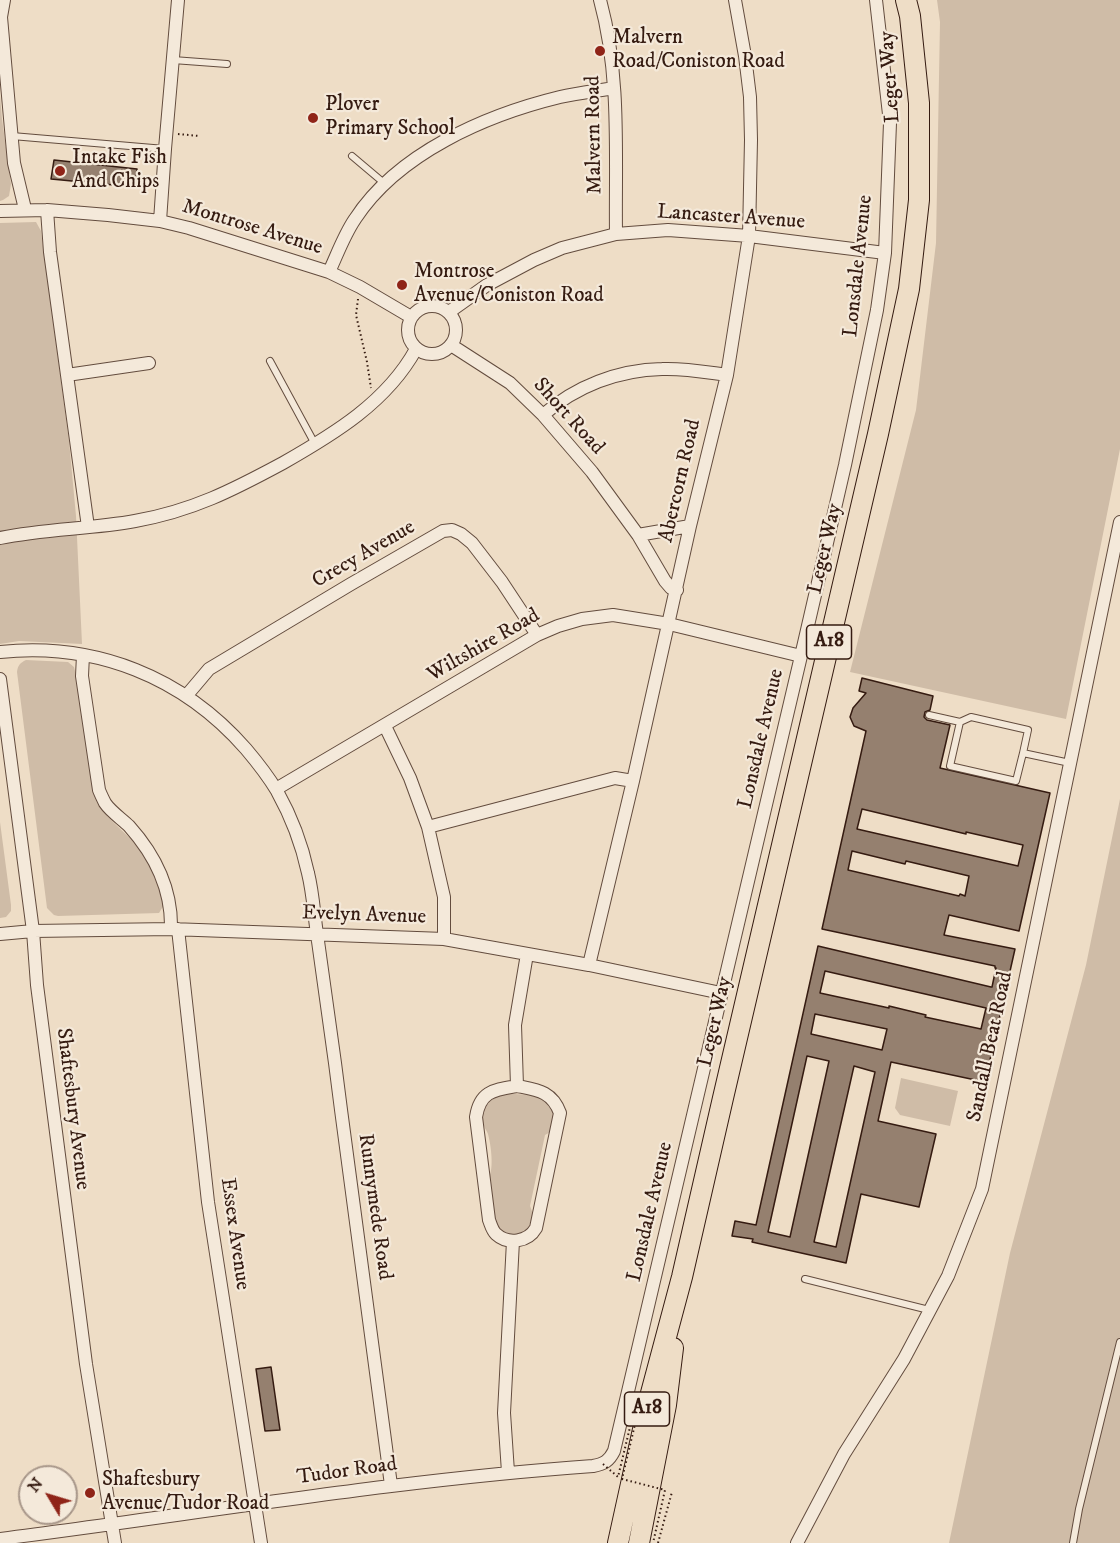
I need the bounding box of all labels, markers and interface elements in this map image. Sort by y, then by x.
place label: Malvern Road/Coniston Road [612,26,785,76]
street label: Leger Way [875,30,907,124]
marker: Malvern Road/Coniston Road [593,44,607,58]
street label: Malvern Road [581,75,609,195]
place label: Plover Primary School [325,93,455,143]
marker: Plover Primary School [306,111,320,125]
place label: Intake Fish And Chips [72,146,167,196]
marker: Intake Fish And Chips [53,164,67,178]
street label: Lonsdale Avenue [839,194,879,338]
street label: Montrose Avenue [179,195,325,261]
street label: Lancaster Avenue [656,200,806,236]
place label: Montrose Avenue/Coniston Road [414,260,604,310]
marker: Montrose Avenue/Coniston Road [395,278,409,292]
street label: Short Road [527,373,609,461]
street label: Abercorn Road [655,417,707,545]
street label: Leger Way [803,501,849,597]
street label: Crecy Avenue [308,515,420,595]
street label: Wiltshire Road [423,604,545,688]
road number: A18 [806,625,852,659]
street label: Lonsdale Avenue [734,667,790,811]
street label: Evelyn Avenue [301,901,427,931]
street label: Sandall Beat Road [963,970,1019,1124]
street label: Leger Way [693,974,739,1070]
street label: Shaftesbury Avenue [50,1027,94,1191]
street label: Runnymede Road [351,1132,397,1282]
street label: Lonsdale Avenue [623,1140,679,1284]
street label: Essex Avenue [214,1176,254,1292]
road number: A18 [624,1392,670,1426]
street label: Tudor Road [295,1453,399,1491]
north arrow [18,1465,78,1525]
place label: Shaftesbury Avenue/Tudor Road [102,1468,269,1518]
text: N [23,1474,47,1496]
marker: Shaftesbury Avenue/Tudor Road [83,1486,97,1500]

